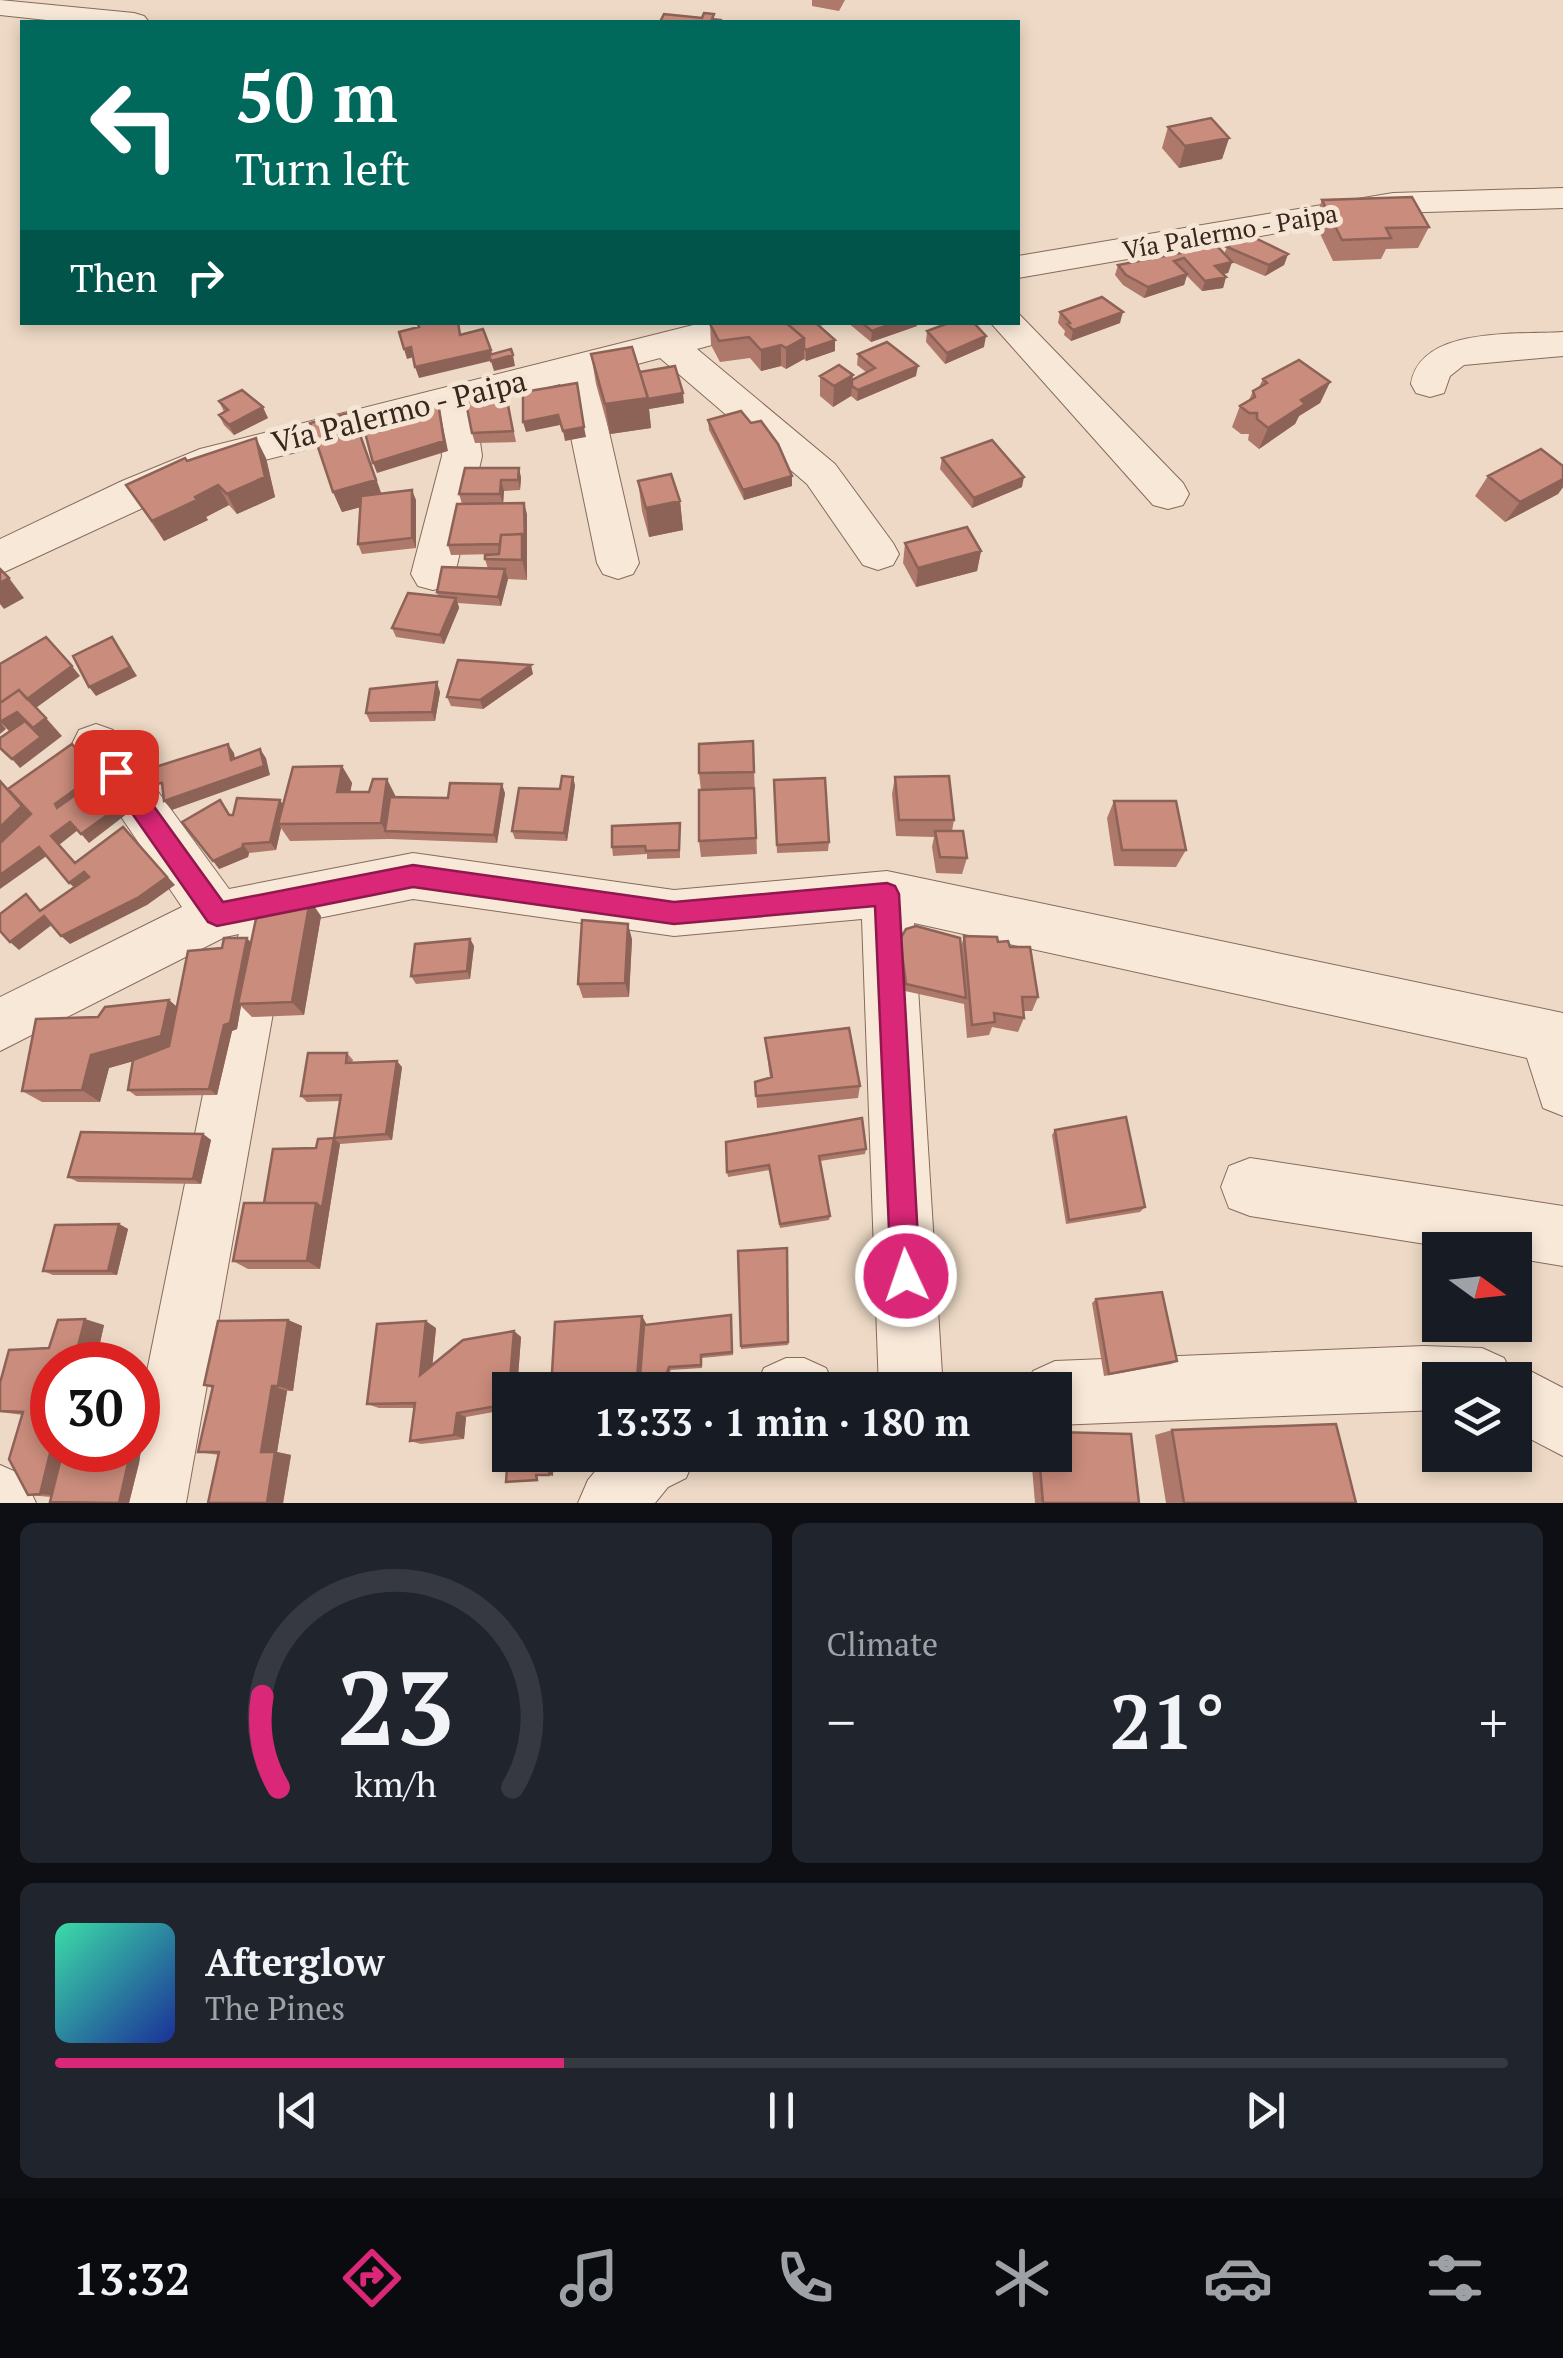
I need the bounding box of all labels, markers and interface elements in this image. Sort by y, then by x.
text: 50 m [235,49,398,142]
icon: left [70,60,200,190]
text: Turn left [235,138,410,198]
street label: Vía Palermo - Paipa [1120,196,1340,266]
icon: right [178,250,233,305]
text: Then [70,253,158,303]
street label: Vía Palermo - Paipa [268,360,530,462]
pin [74,730,159,815]
icon: arrive [89,745,144,800]
position arrow [854,1224,958,1328]
north arrow [1422,1232,1532,1342]
map controls [1422,1232,1532,1472]
speed limit sign: 30 [30,1342,160,1472]
button: layers [1422,1362,1532,1472]
text: 13:33 · 1 min · 180 m [594,1397,970,1447]
text: Climate [827,1623,938,1665]
text: 23 [337,1637,455,1775]
text: 21° [1109,1671,1225,1770]
text: − [827,1685,856,1758]
text: + [1479,1685,1508,1758]
text: km/h [354,1760,437,1807]
text: Afterglow [205,1937,385,1987]
text: The Pines [205,1987,345,2029]
icon: previous [270,2083,325,2138]
icon: pause [754,2083,809,2138]
icon: next [1238,2083,1293,2138]
icon: directions [337,2243,407,2313]
icon: music [554,2243,624,2313]
icon: phone [770,2243,840,2313]
icon: climate [987,2243,1057,2313]
icon: car [1203,2243,1273,2313]
icon: filters [1420,2243,1490,2313]
text: 13:32 [73,2248,190,2308]

